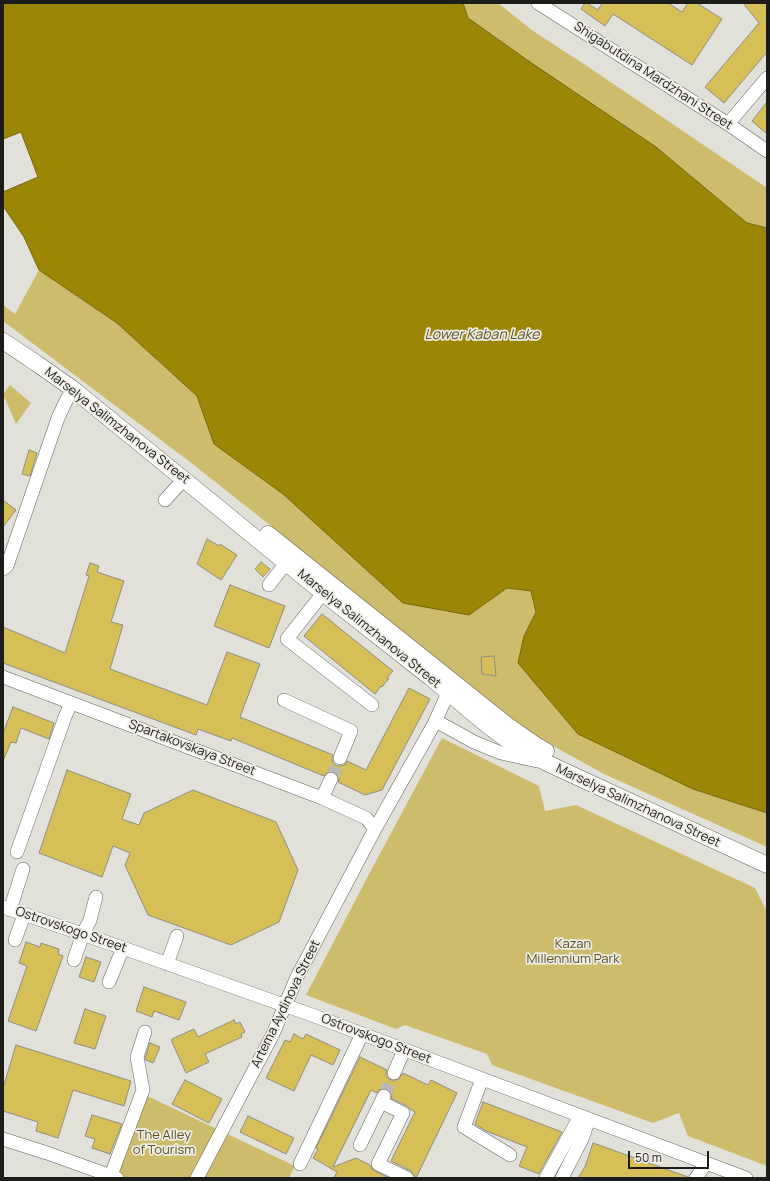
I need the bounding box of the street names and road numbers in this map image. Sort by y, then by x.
street label: Shigabutdina Mardzhani Street [571,19,735,133]
street label: Marselya Salimzhanova Street [41,364,193,488]
street label: Marselya Salimzhanova Street [294,566,444,692]
street label: Spartakovskaya Street [126,717,258,779]
street label: Marselya Salimzhanova Street [553,761,723,851]
street label: Ostrovskogo Street [13,904,129,956]
street label: Artema Aydinova Street [248,938,324,1070]
street label: Ostrovskogo Street [319,1011,433,1067]

